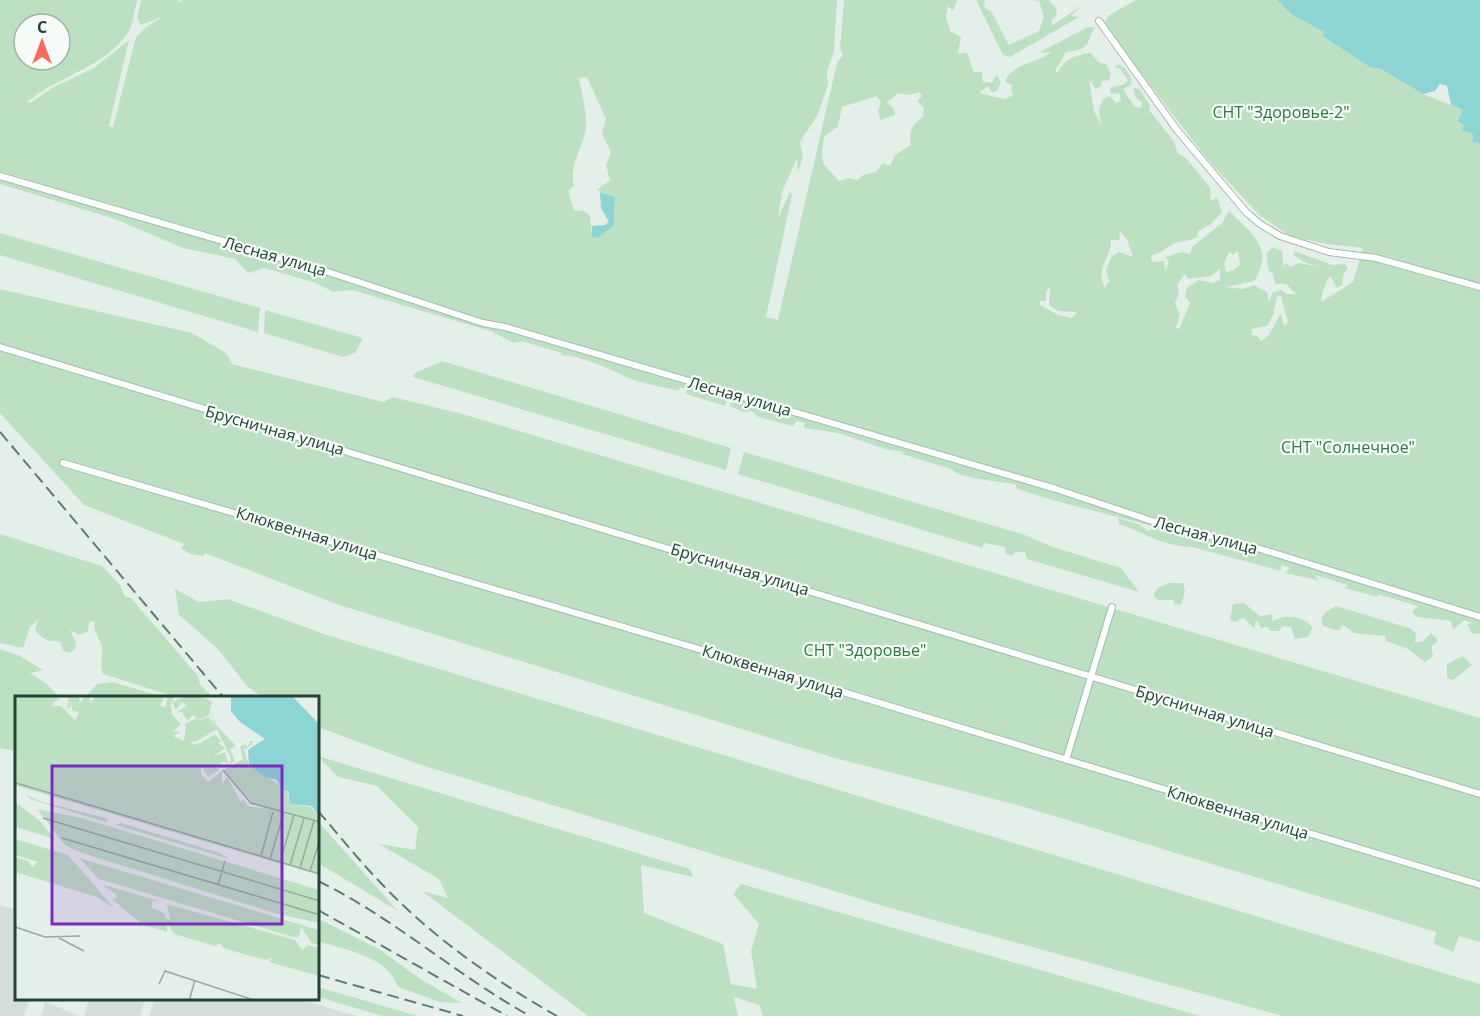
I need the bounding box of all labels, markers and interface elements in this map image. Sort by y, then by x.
north arrow [12,12,72,72]
text: С [37,16,47,38]
park label: СНТ "Здоровье-2" [1212,101,1350,123]
street label: Лесная улица [221,231,329,281]
street label: Лесная улица [686,371,794,421]
street label: Брусничная улица [203,400,347,460]
park label: СНТ "Солнечное" [1281,436,1415,458]
street label: Клюквенная улица [233,501,381,565]
street label: Лесная улица [1152,511,1260,559]
street label: Брусничная улица [668,537,812,601]
street label: Клюквенная улица [699,639,847,703]
park label: СНТ "Здоровье" [804,639,926,661]
street label: Брусничная улица [1133,679,1277,743]
inset map [15,696,320,1001]
street label: Клюквенная улица [1164,780,1312,844]

